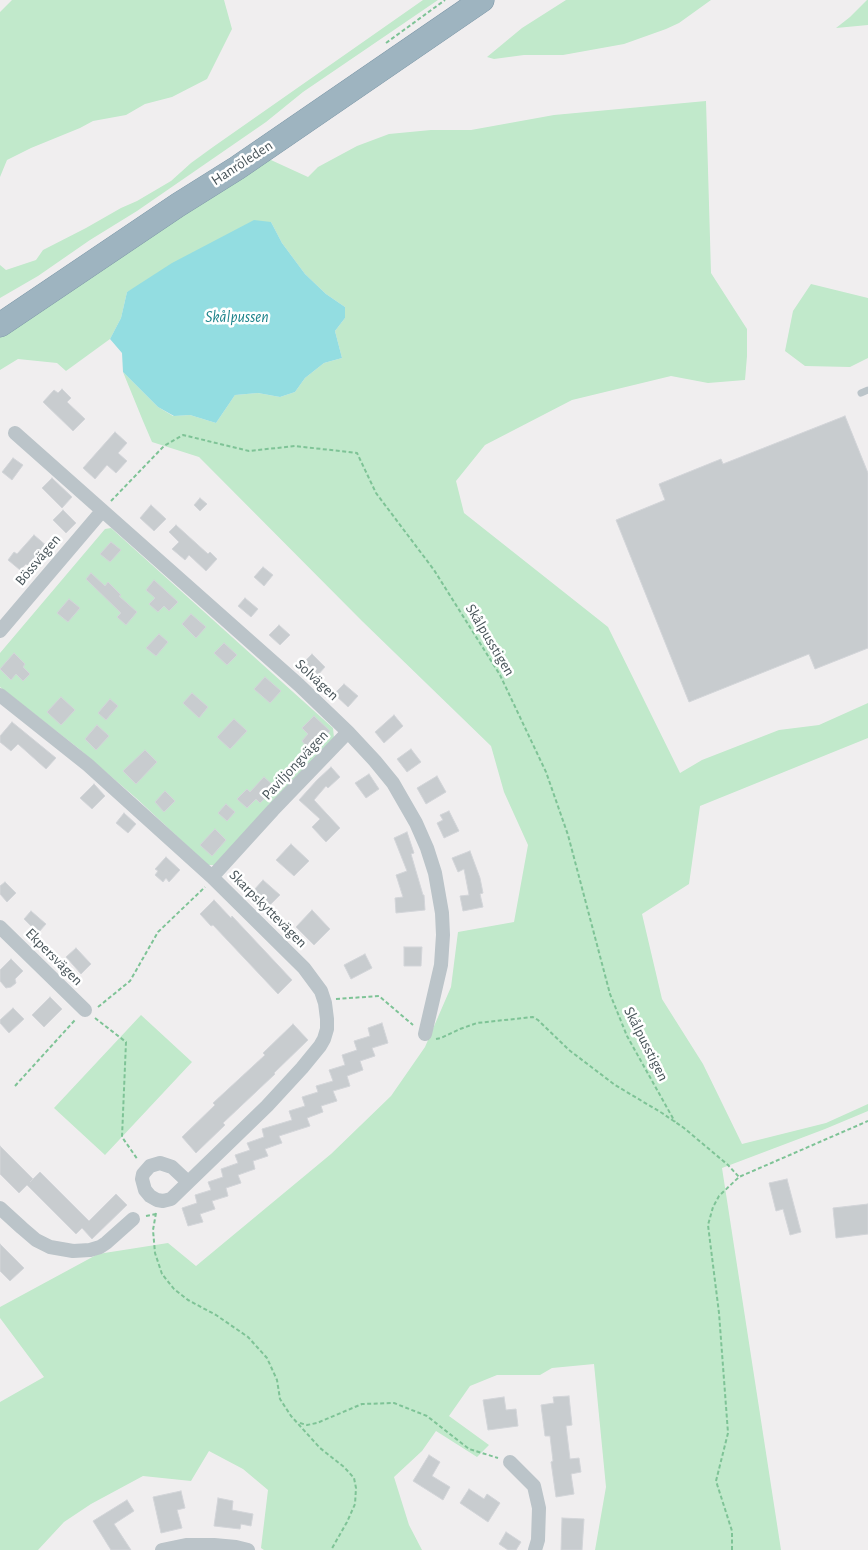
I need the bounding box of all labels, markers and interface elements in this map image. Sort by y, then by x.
street label: Hanröleden [208,137,276,189]
water label: Skålpussen [205,307,269,327]
street label: Bössvägen [11,531,65,589]
street label: Skålpusstigen [461,601,519,679]
street label: Solvägen [292,655,342,705]
street label: Paviljongvägen [258,726,332,804]
street label: Skarpskyttevägen [225,866,311,952]
street label: Ekpersvägen [21,924,87,990]
street label: Skålpusstigen [620,1004,672,1084]

